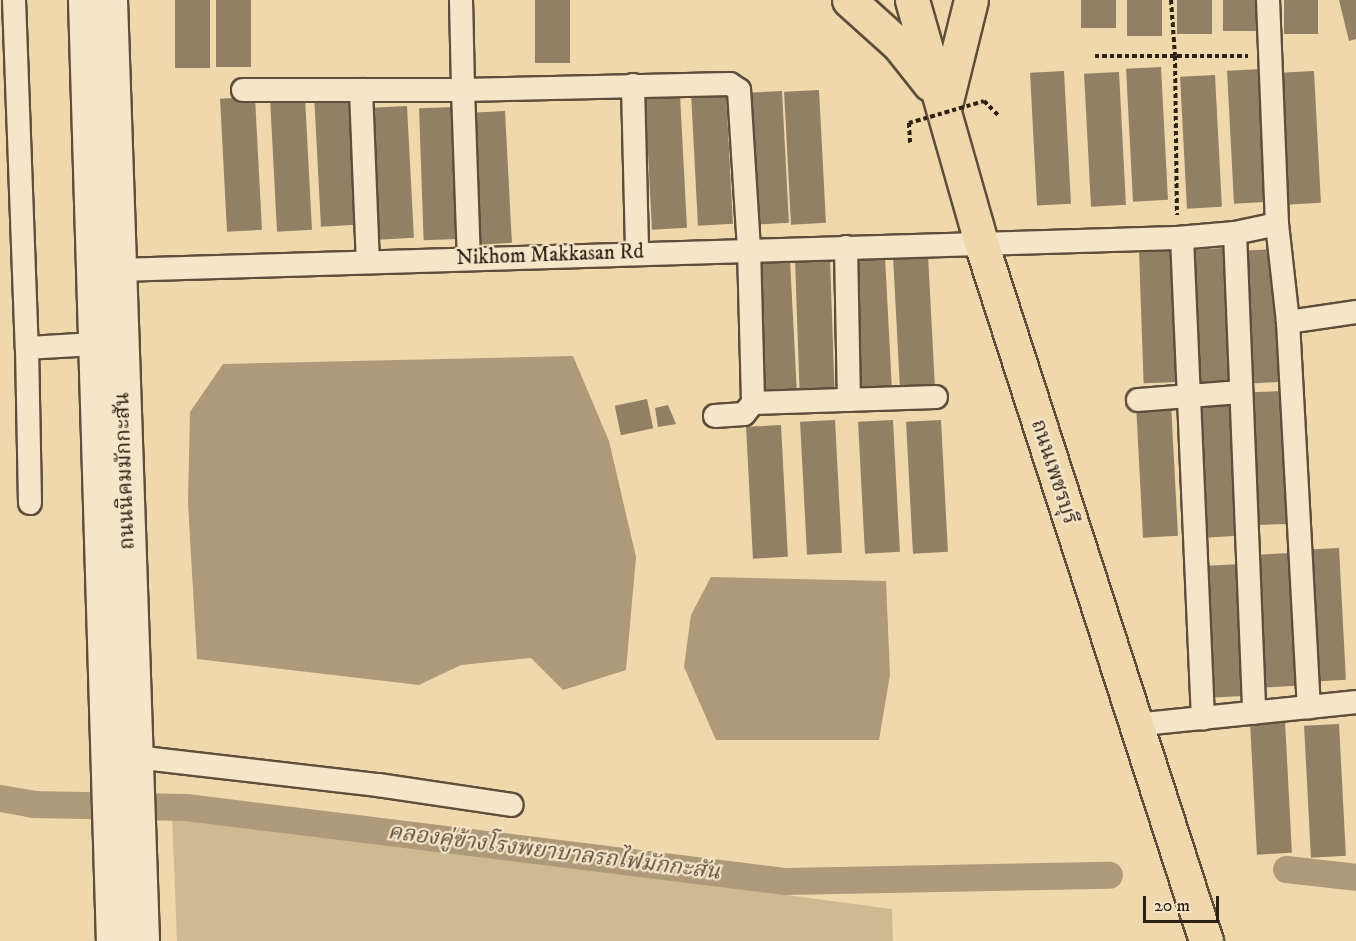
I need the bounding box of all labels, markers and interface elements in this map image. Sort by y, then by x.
street label: Nikhom Makkasan Rd [456,239,644,271]
street label: ถนนนิคมมักกะสัน [110,392,140,550]
street label: ถนนเพชรบุรี [1025,416,1083,528]
water label: คลองคู่ข้างโรงพยาบาลรถไฟมักกะสัน [386,819,722,885]
scale bar [1146,884,1222,922]
text: 20 m [1154,895,1190,917]

